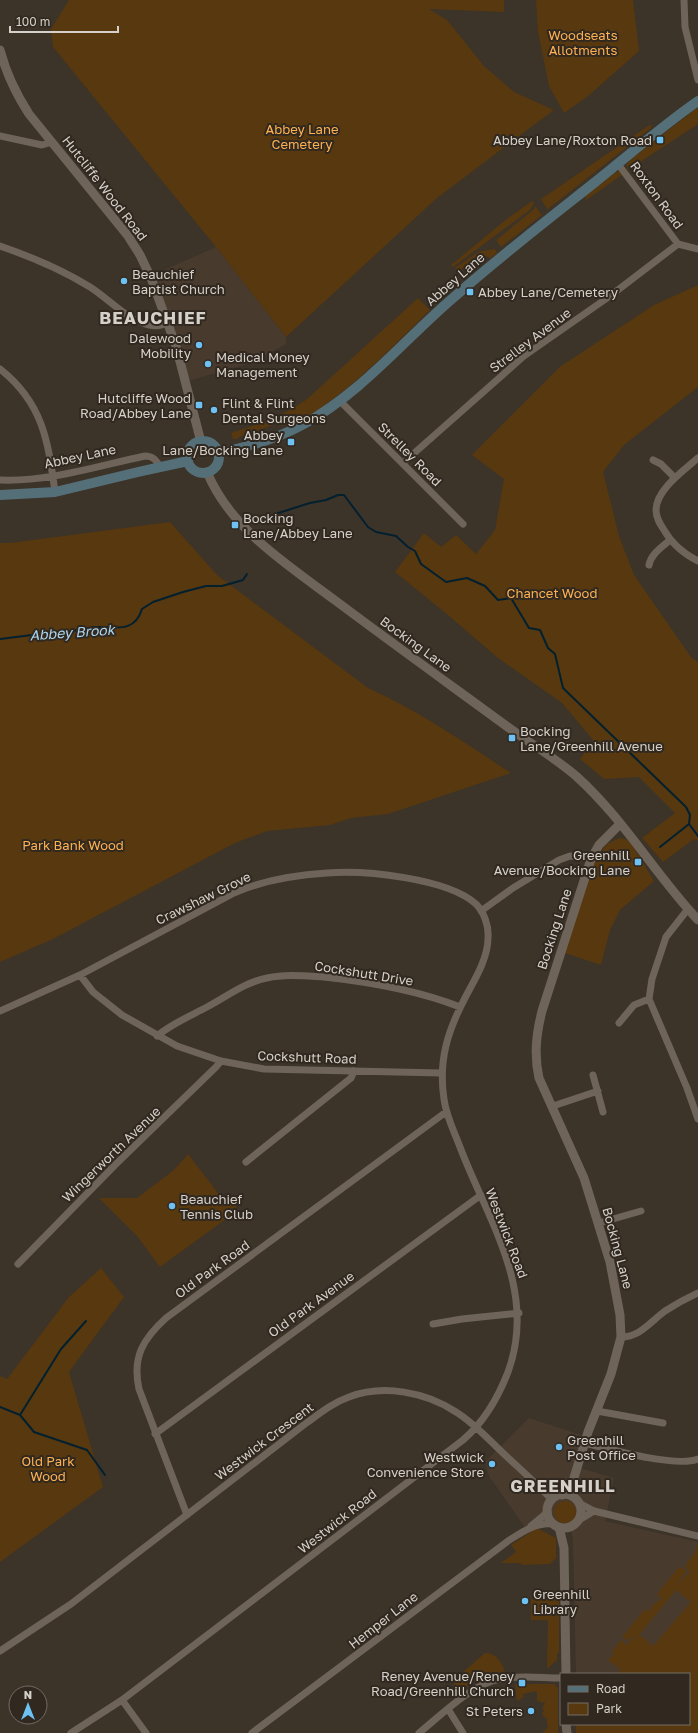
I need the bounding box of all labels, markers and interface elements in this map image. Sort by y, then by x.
scale bar [10,8,118,34]
text: 100 m [16,14,50,29]
park label: Woodseats Allotments [548,27,618,58]
park label: Abbey Lane Cemetery [266,121,338,152]
street label: Hutcliffe Wood Road [59,132,151,244]
place label: Abbey Lane/Roxton Road [493,132,652,148]
marker: Abbey Lane/Roxton Road [655,135,665,145]
street label: Roxton Road [627,158,687,232]
street label: Abbey Lane [422,249,488,309]
place label: Beauchief Baptist Church [132,266,225,297]
marker: Beauchief Baptist Church [119,276,129,286]
place label: Abbey Lane/Cemetery [478,284,619,300]
marker: Abbey Lane/Cemetery [465,287,475,297]
street label: Strelley Avenue [486,304,574,376]
district label: BEAUCHIEF [99,307,207,328]
place label: Dalewood Mobility [129,330,192,361]
marker: Dalewood Mobility [194,340,204,350]
place label: Medical Money Management [216,349,310,380]
marker: Medical Money Management [203,359,213,369]
place label: Hutcliffe Wood Road/Abbey Lane [80,390,191,421]
place label: Flint & Flint Dental Surgeons [222,395,326,426]
marker: Hutcliffe Wood Road/Abbey Lane [194,400,204,410]
marker: Flint & Flint Dental Surgeons [209,405,219,415]
street label: Strelley Road [375,419,445,489]
place label: Abbey Lane/Bocking Lane [162,427,284,458]
marker: Abbey Lane/Bocking Lane [286,437,296,447]
street label: Abbey Lane [43,441,117,471]
place label: Bocking Lane/Abbey Lane [243,510,353,541]
marker: Bocking Lane/Abbey Lane [230,520,240,530]
park label: Chancet Wood [507,585,597,601]
street label: Bocking Lane [377,613,455,675]
water label: Abbey Brook [29,620,117,643]
place label: Bocking Lane/Greenhill Avenue [520,723,663,754]
marker: Bocking Lane/Greenhill Avenue [507,733,517,743]
park label: Park Bank Wood [22,837,124,853]
place label: Greenhill Avenue/Bocking Lane [494,847,630,878]
marker: Greenhill Avenue/Bocking Lane [633,857,643,867]
street label: Crawshaw Grove [153,868,253,928]
street label: Bocking Lane [533,887,575,971]
street label: Cockshutt Drive [314,957,414,989]
street label: Cockshutt Road [257,1047,357,1067]
street label: Wingerworth Avenue [58,1103,164,1205]
street label: Westwick Road [482,1186,532,1280]
place label: Beauchief Tennis Club [180,1191,253,1222]
marker: Beauchief Tennis Club [167,1201,177,1211]
street label: Bocking Lane [599,1205,637,1291]
street label: Old Park Road [172,1237,252,1301]
street label: Old Park Avenue [265,1267,357,1341]
street label: Westwick Crescent [212,1399,316,1483]
place label: Greenhill Post Office [567,1432,636,1463]
marker: Greenhill Post Office [554,1442,564,1452]
place label: Westwick Convenience Store [367,1449,485,1480]
park label: Old Park Wood [21,1453,75,1484]
marker: Westwick Convenience Store [487,1459,497,1469]
district label: GREENHILL [510,1475,616,1496]
street label: Westwick Road [295,1485,379,1557]
place label: Greenhill Library [533,1586,590,1617]
street label: Hemper Lane [345,1588,421,1652]
marker: Greenhill Library [520,1596,530,1606]
place label: Reney Avenue/Reney Road/Greenhill Church [371,1668,515,1699]
legend [560,1673,690,1725]
marker: Reney Avenue/Reney Road/Greenhill Church [517,1678,527,1688]
text: Road [596,1681,625,1696]
north arrow [8,1685,48,1725]
text: N [24,1688,32,1701]
text: Park [596,1701,622,1716]
place label: St Peters [466,1703,523,1719]
marker: St Peters [526,1706,536,1716]

